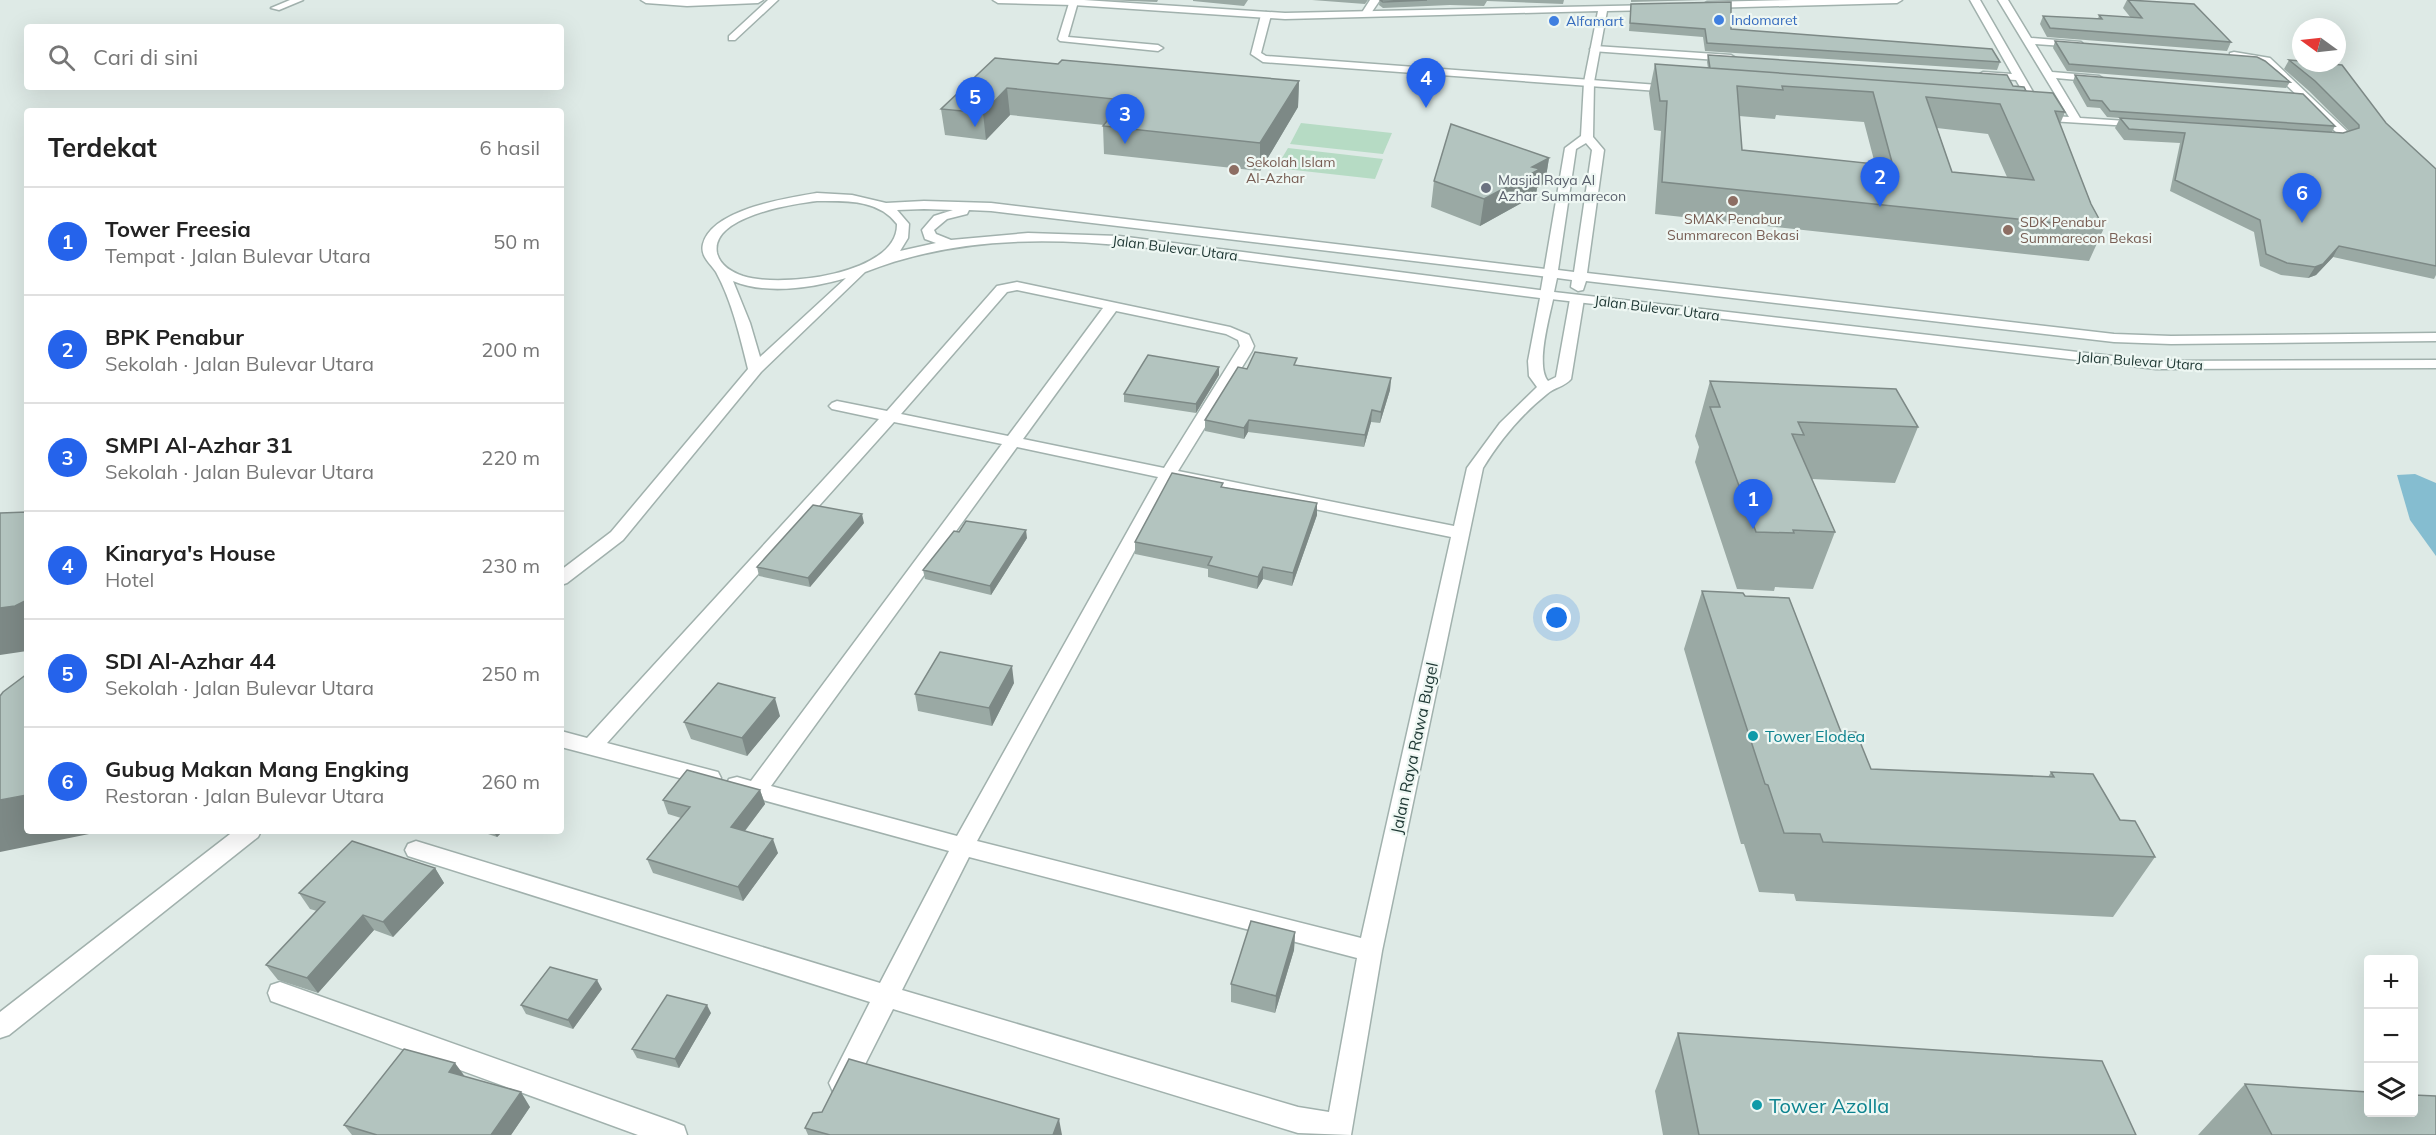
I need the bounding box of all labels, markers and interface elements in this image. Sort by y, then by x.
place label: Indomaret [1731,11,1798,29]
place label: Alfamart [1566,12,1624,30]
marker: Indomaret [1712,13,1726,27]
marker: Alfamart [1547,14,1561,28]
north arrow [2292,18,2346,72]
search box [24,24,564,90]
icon: search [45,41,78,74]
text: Cari di sini [93,43,198,71]
pin: 4 [1406,58,1446,108]
pin: 5 [956,78,994,127]
pin: 3 [1106,94,1144,144]
text: Terdekat [48,131,157,164]
text: 6 hasil [480,135,540,160]
place label: Sekolah Islam Al-Azhar [1246,153,1336,187]
pin: 2 [1860,158,1900,207]
marker: Sekolah Islam Al-Azhar [1227,163,1241,177]
place label: Masjid Raya Al Azhar Summarecon [1498,171,1626,205]
pin: 6 [2282,174,2322,223]
marker: Masjid Raya Al Azhar Summarecon [1479,181,1493,195]
marker: SMAK Penabur Summarecon Bekasi [1726,194,1740,208]
place label: SMAK Penabur Summarecon Bekasi [1667,210,1799,244]
place label: SDK Penabur Summarecon Bekasi [2020,213,2152,247]
text: Tower Freesia [105,215,251,243]
marker: SDK Penabur Summarecon Bekasi [2001,223,2015,237]
text: 1 [62,229,74,254]
text: 50 m [493,229,540,254]
street label: Jalan Bulevar Utara [1111,231,1239,265]
text: Tempat · Jalan Bulevar Utara [105,243,371,268]
street label: Jalan Bulevar Utara [1593,291,1721,325]
text: BPK Penabur [105,323,244,351]
text: 2 [62,337,74,362]
text: 200 m [481,337,540,362]
street label: Jalan Bulevar Utara [2076,348,2204,374]
text: Sekolah · Jalan Bulevar Utara [105,351,374,376]
text: SMPI Al-Azhar 31 [105,431,293,459]
text: 3 [62,445,74,470]
text: 220 m [481,445,540,470]
text: Sekolah · Jalan Bulevar Utara [105,459,374,484]
pin: 1 [1734,480,1772,529]
text: Kinarya's House [105,539,276,567]
text: 4 [62,553,74,578]
text: 230 m [481,553,540,578]
text: Hotel [105,567,154,592]
your location [1542,603,1571,632]
text: SDI Al-Azhar 44 [105,647,276,675]
street label: Jalan Raya Rawa Bugel [1386,660,1442,836]
text: 5 [62,661,74,686]
text: 250 m [481,661,540,686]
text: Sekolah · Jalan Bulevar Utara [105,675,374,700]
place label: Tower Elodea [1765,726,1865,746]
marker: Tower Elodea [1746,729,1760,743]
text: Gubug Makan Mang Engking [105,755,409,783]
text: 6 [62,769,74,794]
text: 260 m [481,769,540,794]
text: Restoran · Jalan Bulevar Utara [105,783,384,808]
map controls [2364,955,2418,1117]
button: + [2364,955,2418,1009]
button: − [2364,1009,2418,1063]
button: layers [2364,1063,2418,1117]
place label: Tower Azolla [1769,1093,1889,1118]
marker: Tower Azolla [1750,1098,1764,1112]

